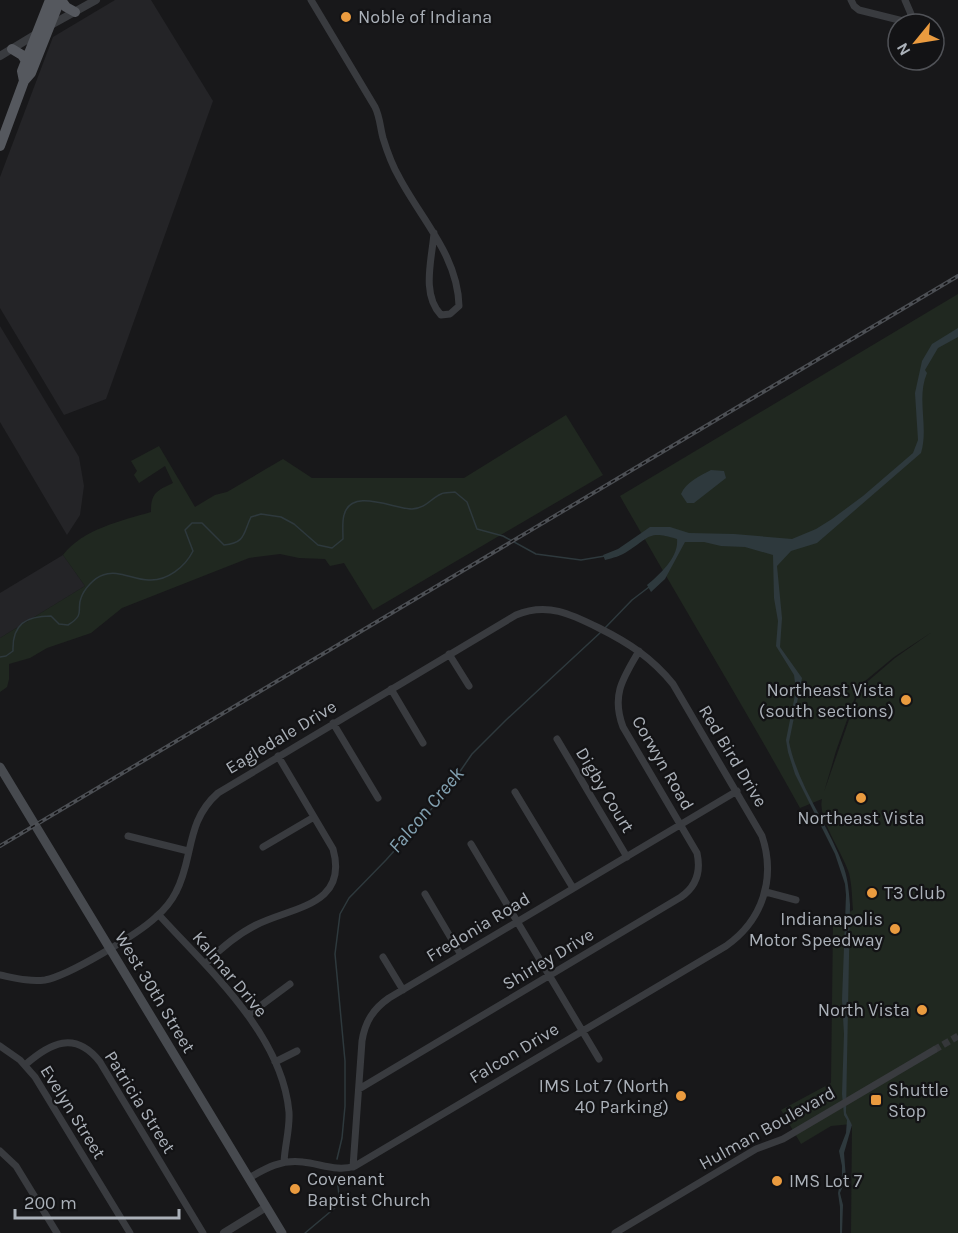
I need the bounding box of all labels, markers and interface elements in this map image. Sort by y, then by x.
place label: Noble of Indiana [358,6,492,28]
marker: Noble of Indiana [339,10,353,24]
north arrow [886,12,946,72]
text: N [892,40,915,59]
place label: Northeast Vista (south sections) [759,679,894,722]
marker: Northeast Vista (south sections) [899,693,913,707]
street label: Eagledale Drive [221,695,341,779]
street label: Red Bird Drive [694,701,772,811]
street label: Corwyn Road [627,712,699,814]
street label: Digby Court [571,743,639,837]
water label: Falcon Creek [383,762,469,858]
marker: Northeast Vista [854,791,868,805]
place label: Northeast Vista [797,807,925,829]
place label: T3 Club [884,882,946,904]
marker: T3 Club [865,886,879,900]
street label: Fredonia Road [422,887,534,967]
place label: Indianapolis Motor Speedway [749,908,884,951]
marker: Indianapolis Motor Speedway [888,922,902,936]
street label: Shirley Drive [498,923,598,995]
street label: West 30th Street [110,927,200,1057]
street label: Kalmar Drive [188,927,272,1021]
place label: North Vista [818,999,910,1021]
marker: North Vista [915,1003,929,1017]
street label: Falcon Drive [465,1018,563,1088]
street label: Patricia Street [100,1047,180,1158]
street label: Evelyn Street [35,1061,111,1163]
place label: IMS Lot 7 (North 40 Parking) [539,1075,669,1118]
place label: Shuttle Stop [888,1079,948,1122]
street label: Hulman Boulevard [695,1081,839,1175]
marker: IMS Lot 7 (North 40 Parking) [674,1089,688,1103]
marker: Shuttle Stop [869,1093,883,1107]
place label: Covenant Baptist Church [307,1168,431,1211]
place label: IMS Lot 7 [789,1170,863,1192]
marker: IMS Lot 7 [770,1174,784,1188]
scale bar [15,1182,178,1220]
marker: Covenant Baptist Church [288,1182,302,1196]
text: 200 m [24,1192,77,1214]

